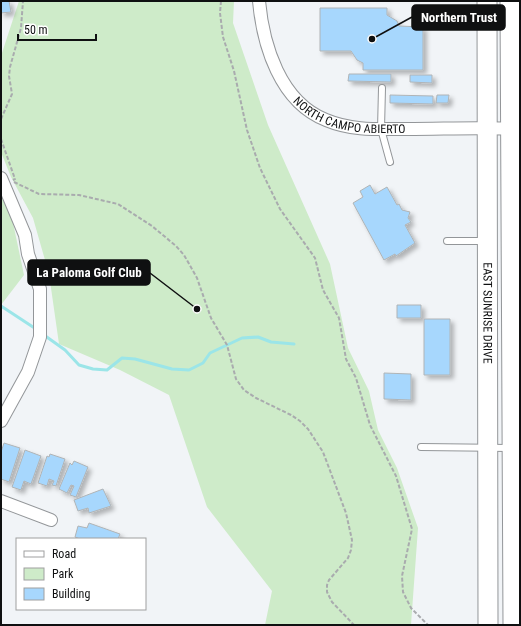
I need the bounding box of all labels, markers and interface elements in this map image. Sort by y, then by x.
callout: Northern Trust [412,5,505,30]
text: Northern Trust [421,10,497,25]
scale bar [18,16,96,42]
text: 50 m [24,23,48,37]
street label: NORTH CAMPO ABIERTO [290,94,406,136]
callout: La Paloma Golf Club [28,260,150,285]
street label: EAST SUNRISE DRIVE [480,262,495,364]
text: La Paloma Golf Club [36,265,142,280]
legend [16,538,146,610]
text: Road [52,547,76,561]
text: Park [52,567,74,581]
text: Building [52,587,90,601]

